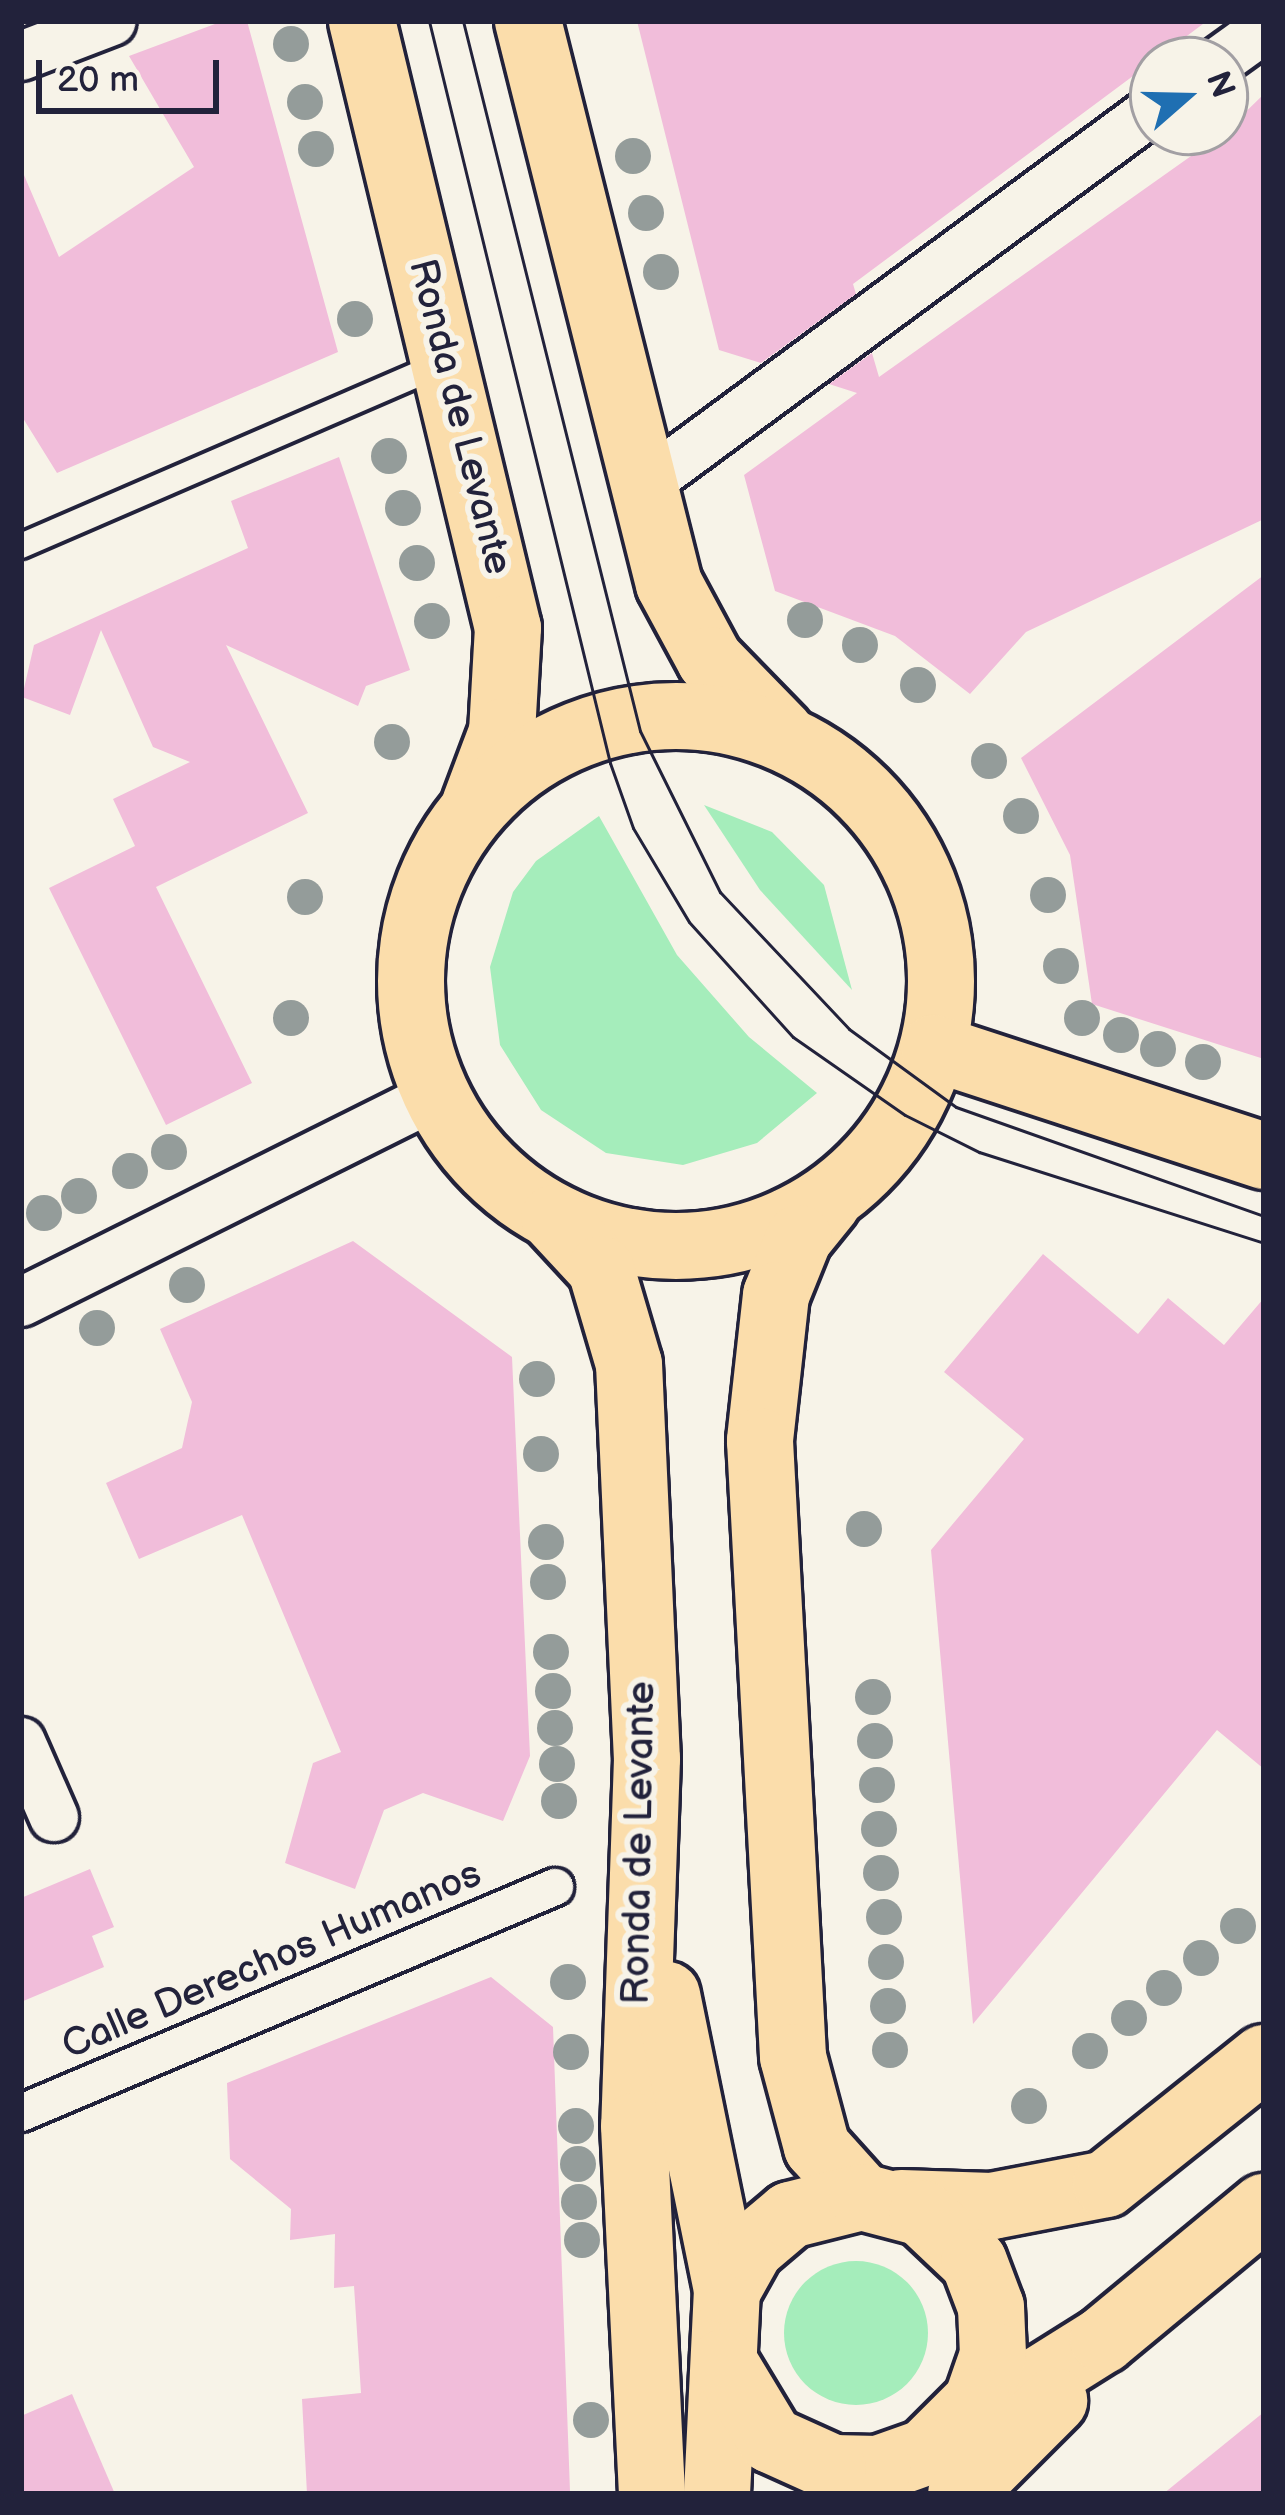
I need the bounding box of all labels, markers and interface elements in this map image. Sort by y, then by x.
scale bar [42,36,225,110]
north arrow [1129,36,1249,156]
text: 20 m [57,59,139,102]
text: N [1197,66,1243,103]
street label: Ronda de Levante [397,254,521,580]
street label: Ronda de Levante [614,1681,666,2005]
street label: Calle Derechos Humanos [56,1851,488,2071]

